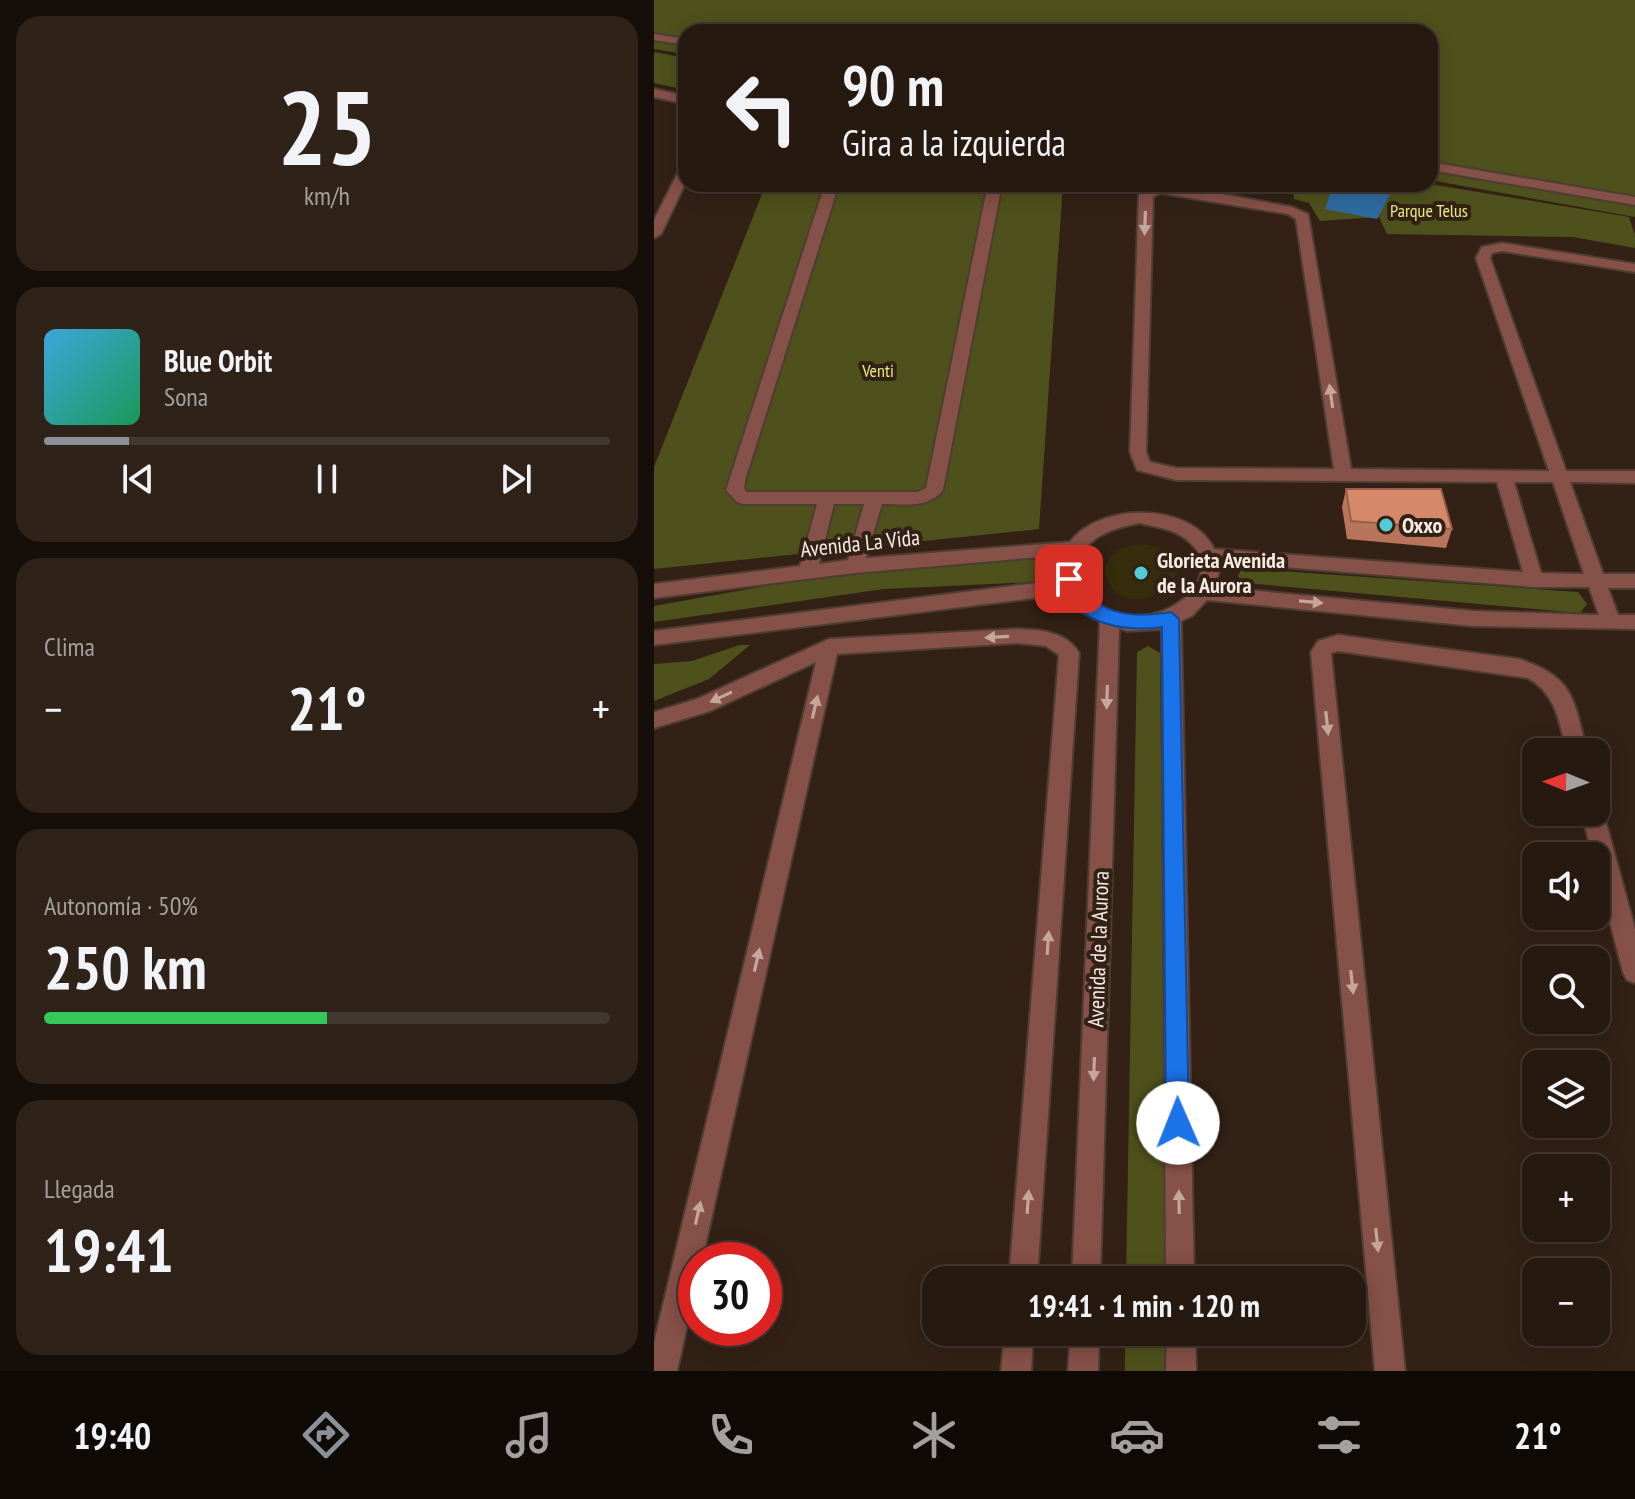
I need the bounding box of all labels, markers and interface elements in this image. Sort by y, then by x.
text: 90 m [842,49,944,121]
icon: left [710,56,814,160]
text: 25 [277,59,377,194]
text: Gira a la izquierda [842,119,1066,166]
text: km/h [304,179,350,212]
park label: Parque Telus [1390,199,1468,222]
one-way arrow [1138,211,1151,236]
text: Blue Orbit [164,341,272,380]
park label: Venti [861,359,894,382]
text: Sona [164,380,208,413]
one-way arrow [1324,383,1337,408]
icon: previous [116,457,160,501]
icon: pause [305,457,349,501]
icon: next [494,457,538,501]
place label: Oxxo [1402,511,1442,539]
marker: Oxxo [1377,516,1395,534]
street label: Avenida La Vida [799,523,921,563]
pin [1035,545,1103,613]
place label: Glorieta Avenida de la Aurora [1157,546,1285,599]
icon: arrive [1047,557,1091,601]
marker: Glorieta Avenida de la Aurora [1132,564,1150,582]
one-way arrow [1299,596,1324,609]
text: Clima [44,630,95,663]
one-way arrow [984,631,1009,644]
text: 21° [287,669,367,747]
text: − [44,680,62,737]
text: + [592,680,610,737]
one-way arrow [1101,685,1114,710]
one-way arrow [709,690,732,704]
one-way arrow [809,694,822,719]
one-way arrow [1321,711,1334,736]
north arrow [1522,738,1610,826]
map controls [1522,738,1610,1346]
button: sound [1522,842,1610,930]
street label: Avenida de la Aurora [1081,870,1115,1028]
text: Autonomía · 50% [44,889,198,922]
text: 250 km [44,928,207,1006]
one-way arrow [1042,930,1055,955]
button: search [1522,946,1610,1034]
one-way arrow [751,947,763,972]
one-way arrow [1346,970,1359,995]
button: layers [1522,1050,1610,1138]
one-way arrow [1087,1057,1100,1082]
position arrow [1136,1081,1220,1165]
button: + [1522,1154,1610,1242]
text: Llegada [44,1172,115,1205]
one-way arrow [1022,1189,1035,1214]
one-way arrow [1173,1189,1185,1214]
one-way arrow [692,1201,705,1226]
text: 19:41 [44,1211,174,1289]
one-way arrow [1371,1228,1384,1253]
speed limit sign: 30 [678,1242,782,1346]
button: − [1522,1258,1610,1346]
text: 19:41 · 1 min · 120 m [1028,1286,1260,1325]
icon: directions [298,1407,354,1463]
icon: music [501,1407,557,1463]
icon: phone [703,1407,759,1463]
icon: climate [906,1407,962,1463]
icon: car [1109,1407,1165,1463]
icon: filters [1311,1407,1367,1463]
text: 19:40 [73,1412,151,1459]
text: 21° [1514,1412,1562,1459]

